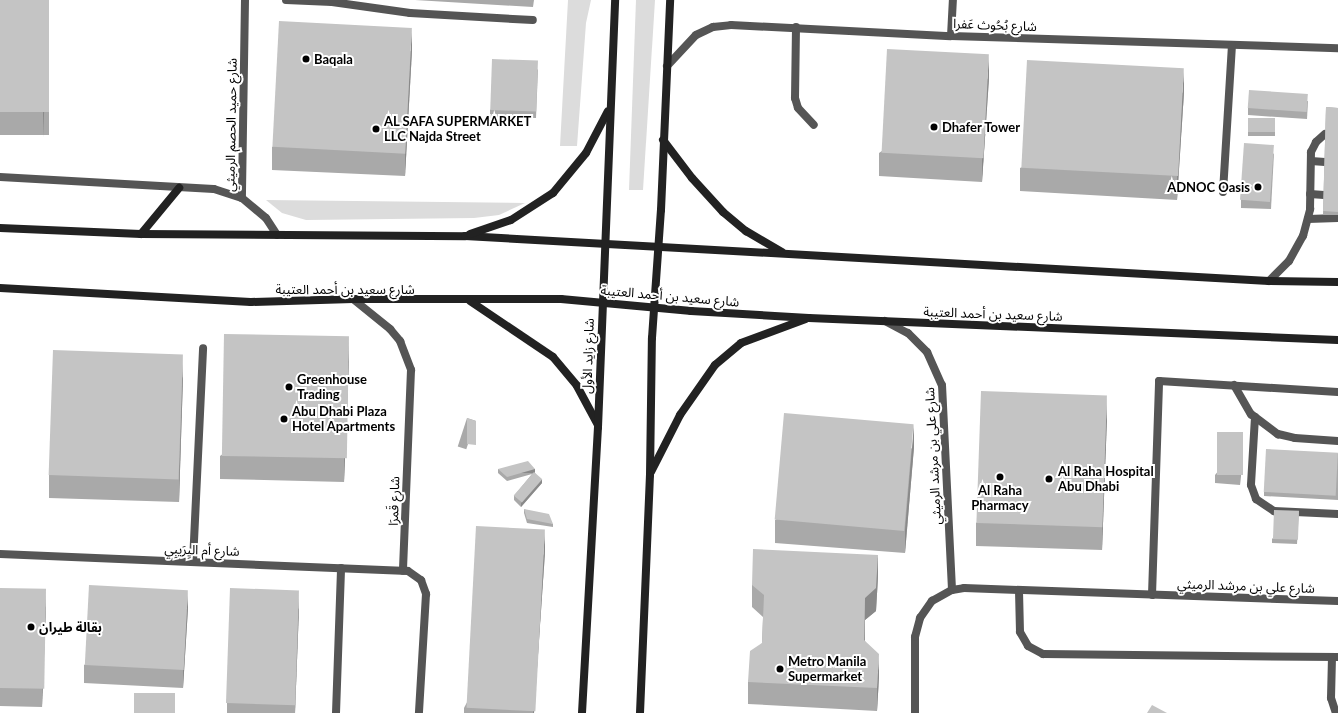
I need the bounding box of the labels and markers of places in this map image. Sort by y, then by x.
place label: Baqala [314,51,353,67]
marker: Baqala [301,54,311,64]
place label: AL SAFA SUPERMARKET LLC Najda Street [384,114,532,145]
place label: Dhafer Tower [942,119,1021,135]
marker: Dhafer Tower [929,122,939,132]
marker: AL SAFA SUPERMARKET LLC Najda Street [371,124,381,134]
place label: ADNOC Oasis [1167,179,1250,195]
marker: ADNOC Oasis [1253,182,1263,192]
place label: Greenhouse Trading [297,372,367,403]
marker: Greenhouse Trading [284,382,294,392]
place label: Abu Dhabi Plaza Hotel Apartments [292,404,396,435]
marker: Abu Dhabi Plaza Hotel Apartments [279,414,289,424]
place label: Al Raha Hospital Abu Dhabi [1058,464,1154,495]
marker: Al Raha Pharmacy [995,472,1005,482]
marker: Al Raha Hospital Abu Dhabi [1043,473,1055,485]
place label: Al Raha Pharmacy [971,483,1029,514]
place label: بقالة طيران [39,619,102,635]
marker: بقالة طيران [26,622,36,632]
place label: Metro Manila Supermarket [788,654,866,685]
marker: Metro Manila Supermarket [775,664,785,674]

